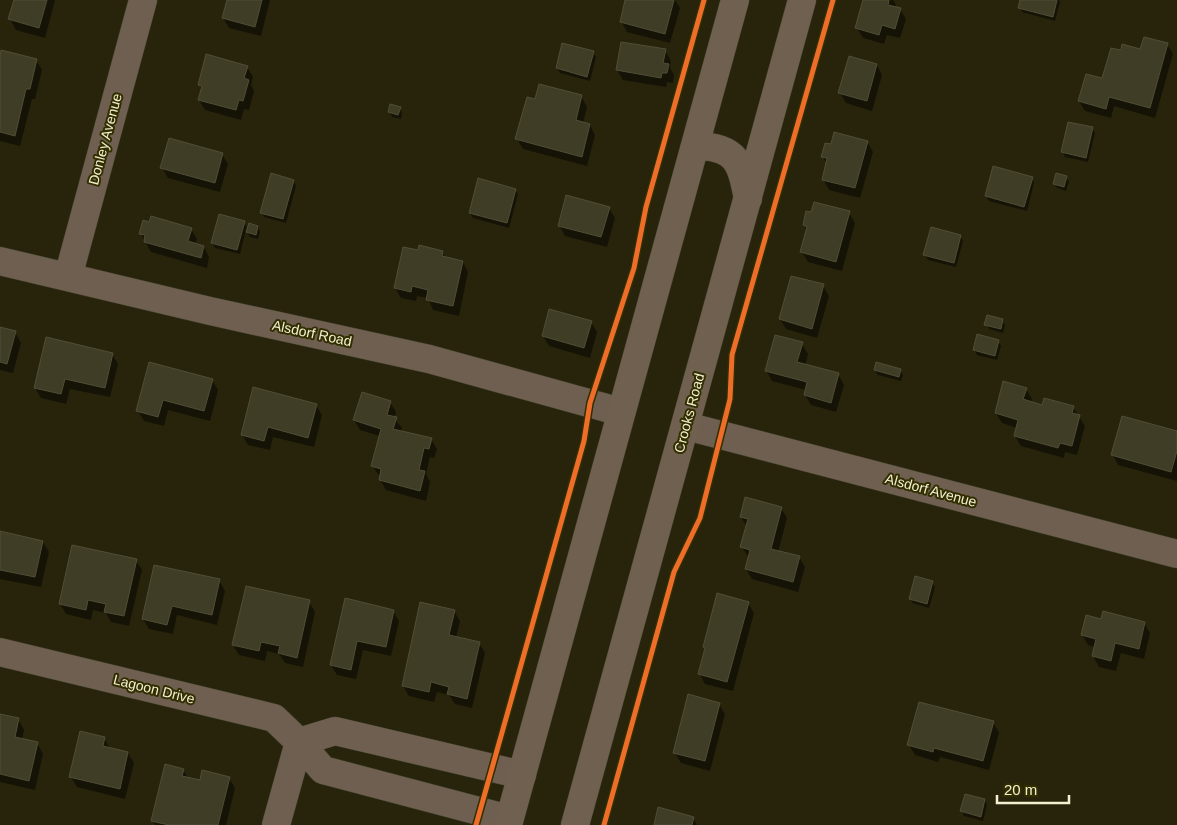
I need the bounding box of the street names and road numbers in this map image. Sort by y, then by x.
street label: Donley Avenue [85,91,125,186]
street label: Alsdorf Road [271,317,353,349]
street label: Crooks Road [671,371,707,455]
street label: Alsdorf Avenue [884,470,979,510]
street label: Lagoon Drive [112,671,197,707]

